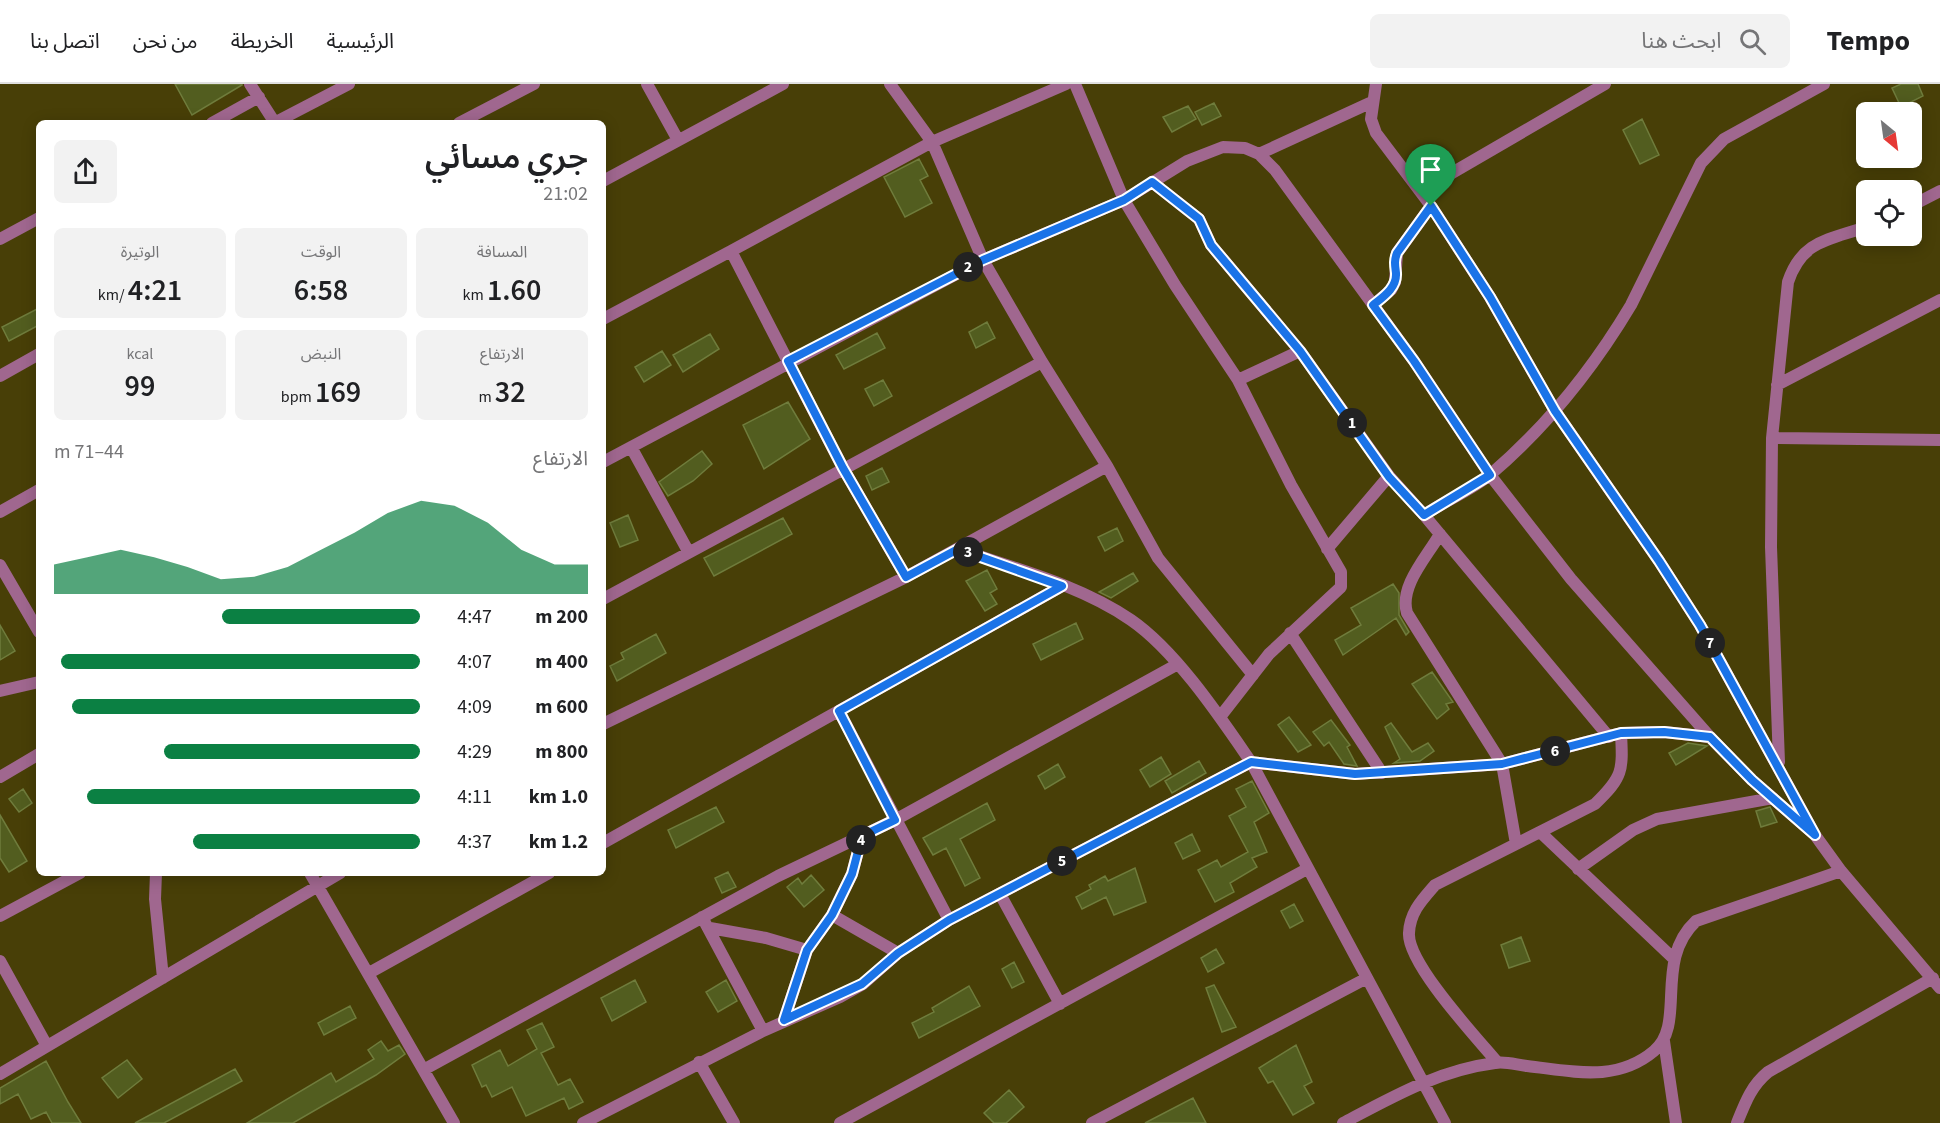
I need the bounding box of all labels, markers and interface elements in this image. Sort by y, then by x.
search box [1370,14,1790,68]
text: Tempo [1826,21,1910,61]
text: ابحث هنا [1641,25,1721,57]
icon: search [1736,25,1769,58]
text: اتصل بنا [30,26,100,56]
text: من نحن [133,26,198,56]
text: الخريطة [231,26,294,56]
text: الرئيسية [327,26,394,56]
north arrow [1856,102,1922,168]
map controls [1856,102,1922,246]
text: جري مسائي [425,134,588,181]
button: share [54,140,117,203]
pin [1405,144,1456,206]
icon: arrive [1414,153,1447,186]
text: 21:02 [543,180,588,208]
button: locate [1856,180,1922,246]
text: الوتيرة [121,241,159,263]
text: الوقت [301,241,341,263]
text: المسافة [477,241,527,263]
pin: 2 [953,252,983,282]
text: 2 [964,256,972,278]
text: 4:21 [128,269,182,312]
text: 6:58 [294,269,348,312]
text: 1.60 [487,269,541,312]
text: /km [98,284,128,306]
text: km [463,284,487,306]
text: kcal [127,343,153,365]
text: النبض [301,343,341,365]
text: الارتفاع [480,343,524,365]
text: 99 [125,365,155,408]
text: 169 [315,371,361,414]
text: 32 [495,371,526,414]
text: bpm [281,386,315,408]
text: m [478,386,495,408]
pin: 1 [1337,408,1367,438]
text: 1 [1348,412,1356,434]
text: 44–71 m [54,438,124,466]
text: الارتفاع [533,445,588,473]
pin: 3 [953,537,983,567]
text: 3 [964,541,972,563]
text: 4:47 [457,603,492,631]
text: 200 m [535,603,588,631]
pin: 7 [1695,628,1725,658]
text: 7 [1706,632,1714,654]
text: 4:07 [457,648,492,676]
text: 400 m [535,648,588,676]
text: 4:09 [457,693,492,721]
text: 600 m [535,693,588,721]
pin: 6 [1540,736,1570,766]
text: 4:29 [457,738,492,766]
text: 800 m [535,738,588,766]
text: 6 [1551,740,1559,762]
text: 4:11 [457,783,492,811]
text: 1.0 km [529,783,588,811]
pin: 4 [846,825,876,855]
text: 4:37 [457,828,492,856]
text: 1.2 km [529,828,588,856]
text: 4 [857,829,865,851]
pin: 5 [1047,846,1077,876]
text: 5 [1058,850,1066,872]

